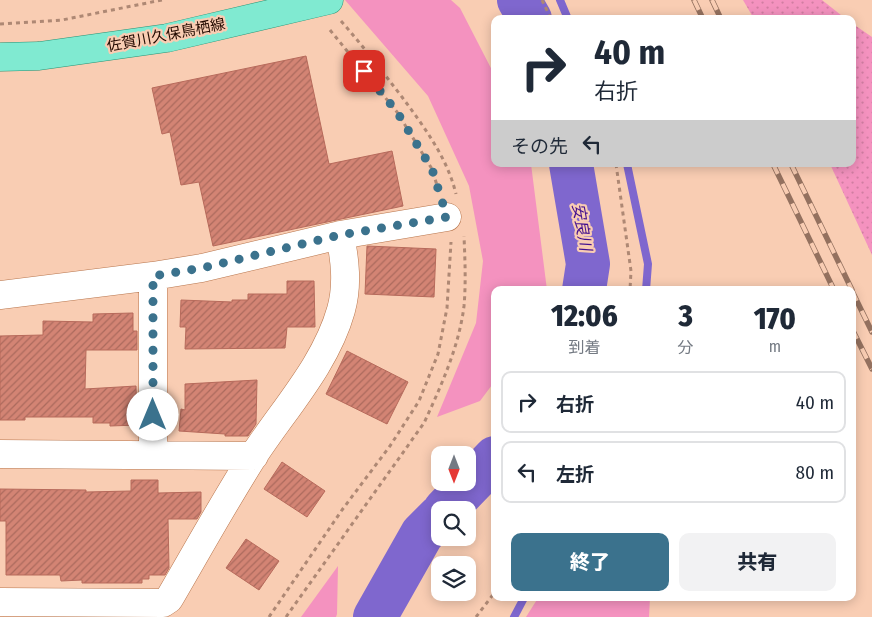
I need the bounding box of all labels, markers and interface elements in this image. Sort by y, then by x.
street label: 佐賀川久保鳥栖線 [105,15,227,55]
text: 40 m [594,31,665,73]
icon: right [511,35,576,100]
pin [343,50,385,92]
icon: arrive [350,57,378,85]
text: 右折 [594,78,638,105]
icon: left [578,130,606,158]
text: その先 [511,135,568,158]
water label: 安良川 [568,202,596,254]
text: 12:06 [551,298,618,334]
text: 3 [678,298,693,334]
text: 170 [754,301,796,337]
text: m [769,337,781,356]
text: 到着 [568,338,600,357]
text: 分 [678,338,694,357]
position arrow [126,388,178,440]
icon: right [513,388,541,416]
text: 40 m [796,391,834,414]
text: 右折 [556,393,594,416]
north arrow [431,446,476,491]
map controls [431,446,476,601]
icon: left [513,458,541,486]
text: 80 m [796,461,834,484]
text: 左折 [556,463,594,486]
button: search [431,501,476,546]
button: 終了 [511,533,669,591]
button: 共有 [679,533,836,591]
button: layers [431,556,476,601]

